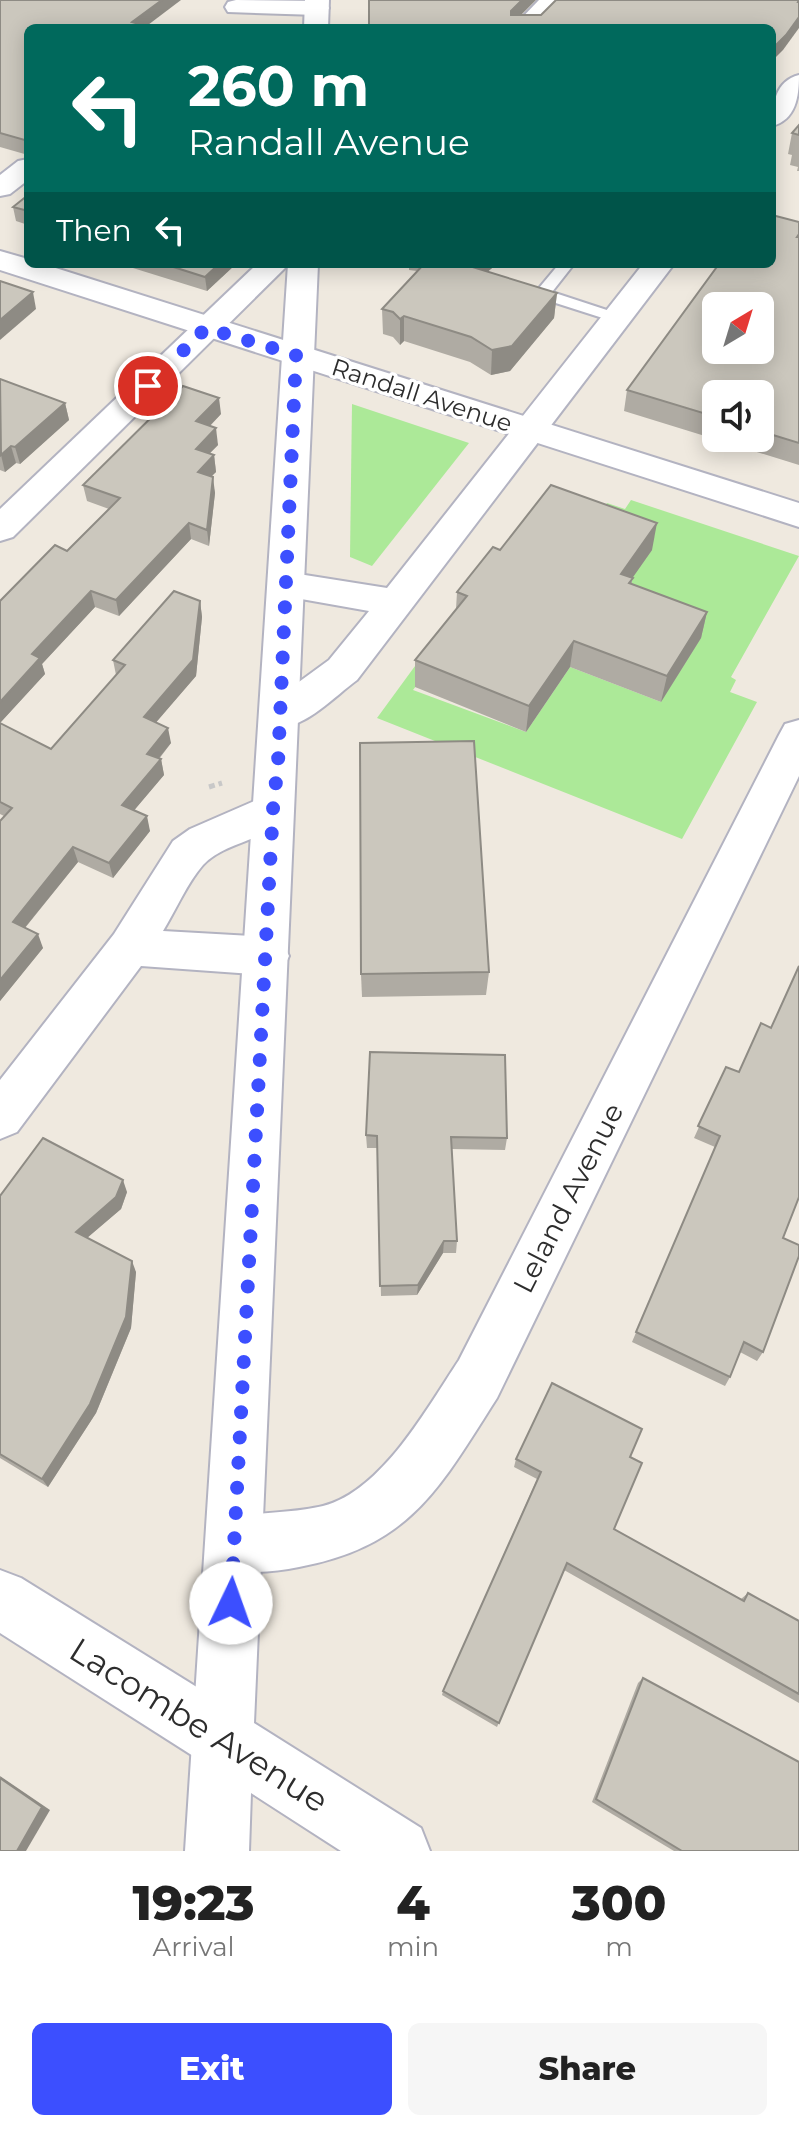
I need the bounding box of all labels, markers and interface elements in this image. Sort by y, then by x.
text: 260 m [188,52,369,120]
icon: left [56,56,160,160]
text: Randall Avenue [188,120,470,164]
icon: left [148,208,192,252]
text: Then [56,212,132,249]
north arrow [702,292,774,364]
map controls [702,292,774,452]
pin [114,352,182,420]
street label: Randall Avenue [328,352,516,438]
icon: arrive [126,364,170,408]
button: sound [702,380,774,452]
street label: Leland Avenue [506,1098,630,1298]
position arrow [189,1561,273,1645]
street label: Lacombe Avenue [62,1628,336,1822]
text: 19:23 [133,1874,254,1932]
text: 4 [396,1874,430,1932]
text: 300 [572,1874,666,1932]
text: Arrival [152,1931,235,1963]
text: min [387,1931,439,1963]
text: m [605,1931,633,1963]
button: Exit [32,2023,392,2115]
button: Share [408,2023,767,2115]

